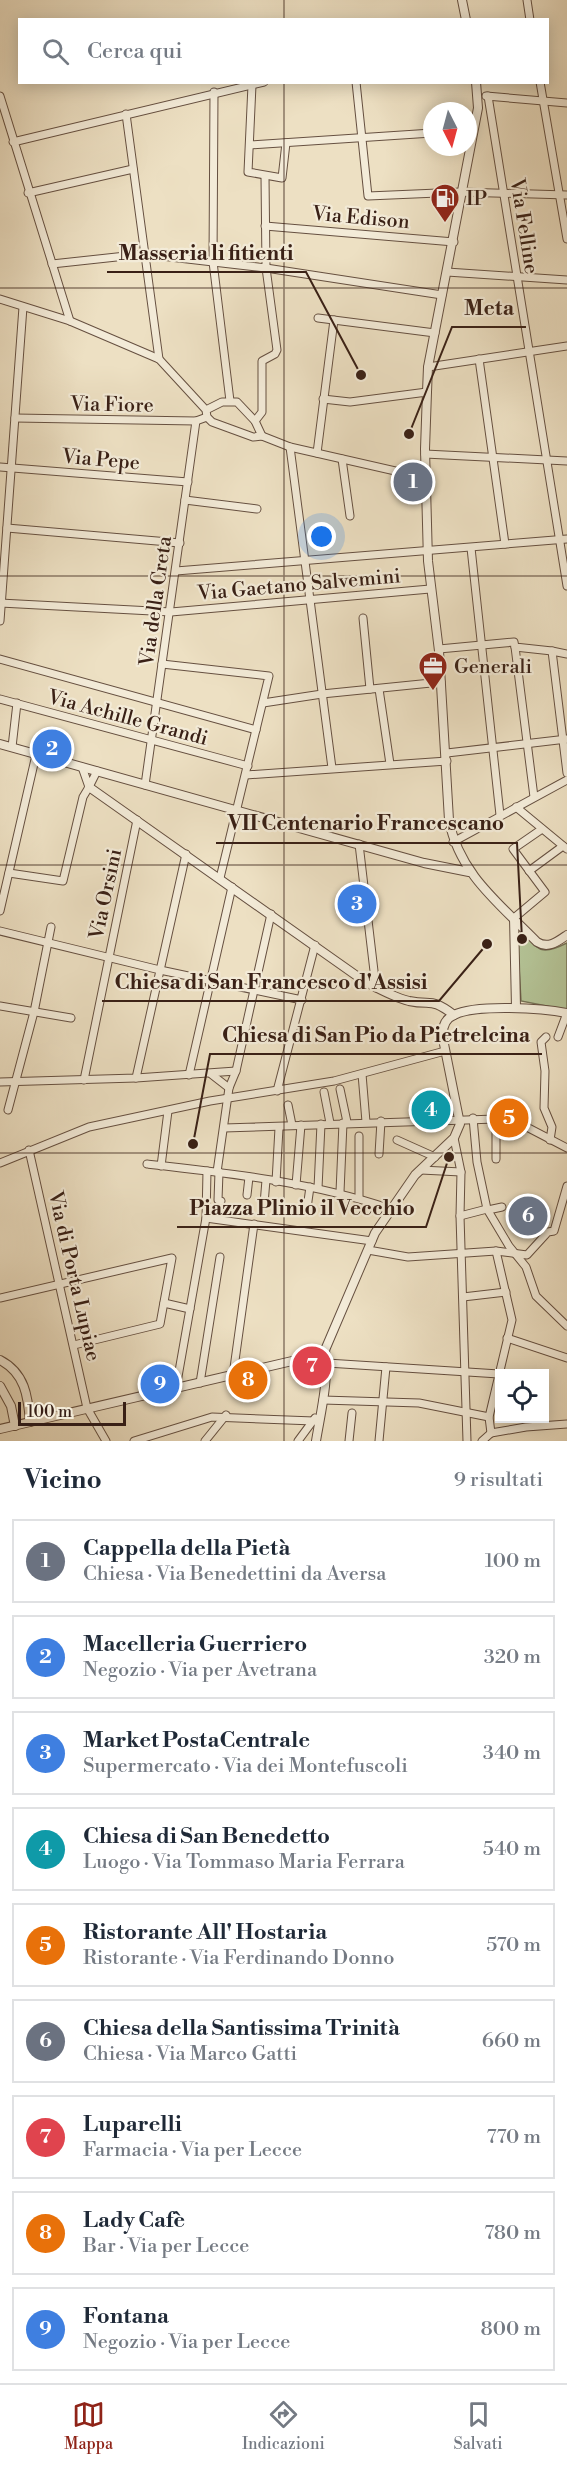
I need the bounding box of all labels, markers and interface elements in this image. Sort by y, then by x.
search box [18,18,549,84]
icon: search [39,35,72,68]
text: Cerca qui [87,38,183,65]
north arrow [423,102,477,156]
street label: Via Felline [503,176,543,276]
fuel station icon: IP [429,182,461,224]
place label: IP [466,187,488,212]
street label: Via Edison [310,202,411,235]
callout: Masseria li fitienti [107,233,306,272]
text: Masseria li fitienti [119,241,294,267]
callout: Meta [452,288,526,327]
text: Meta [464,296,515,322]
street label: Via Fiore [69,392,154,419]
street label: Via Pepe [60,445,141,476]
pin: 1 [394,460,432,504]
your location [307,522,336,551]
street label: Via della Creta [135,534,178,669]
street label: Via Gaetano Salvemini [196,564,402,607]
office icon: Generali [417,650,449,692]
place label: Generali [454,655,532,680]
street label: Via Achille Grandi [44,685,211,752]
pin: 2 [32,726,72,771]
callout: VII Centenario Francescano [216,804,517,843]
text: VII Centenario Francescano [227,811,504,837]
street label: Via Orsini [84,846,128,943]
pin: 3 [338,882,376,926]
callout: Chiesa di San Francesco d'Assisi [102,962,439,1001]
text: Chiesa di San Francesco d'Assisi [115,970,428,996]
callout: Chiesa di San Pio da Pietrelcina [210,1015,542,1054]
text: Chiesa di San Pio da Pietrelcina [222,1023,531,1049]
pin: 4 [412,1088,450,1132]
pin: 5 [490,1096,528,1140]
street label: Via di Porta Lupiae [42,1188,105,1364]
callout: Piazza Plinio il Vecchio [177,1188,426,1227]
pin: 6 [508,1194,548,1238]
text: Piazza Plinio il Vecchio [189,1196,415,1222]
pin: 7 [292,1344,332,1388]
pin: 8 [228,1358,268,1402]
pin: 9 [140,1362,180,1406]
map controls [495,1369,549,1423]
button: locate [495,1369,549,1423]
scale bar [18,1399,126,1426]
text: 100 m [27,1402,72,1422]
text: Vicino [24,1464,102,1496]
text: 9 risultati [454,1468,543,1493]
text: Cappella della Pietà [83,1535,290,1562]
text: 1 [41,1549,50,1574]
text: 100 m [485,1549,541,1574]
text: Chiesa · Via Benedettini da Aversa [83,1562,386,1587]
text: Macelleria Guerriero [83,1631,307,1658]
text: 2 [39,1645,52,1670]
text: 320 m [484,1645,541,1670]
text: Negozio · Via per Avetrana [83,1658,317,1683]
text: Market PostaCentrale [83,1727,310,1754]
text: 3 [39,1741,52,1766]
text: 340 m [483,1741,541,1766]
text: Supermercato · Via dei Montefuscoli [83,1754,408,1779]
text: Chiesa di San Benedetto [83,1823,330,1850]
text: 4 [39,1837,52,1862]
text: 540 m [483,1837,541,1862]
text: Luogo · Via Tommaso Maria Ferrara [83,1850,405,1875]
text: Ristorante All' Hostaria [83,1919,327,1946]
text: 5 [39,1933,52,1958]
text: 570 m [486,1933,541,1958]
text: Ristorante · Via Ferdinando Donno [83,1946,394,1971]
text: Chiesa della Santissima Trinità [83,2015,400,2042]
text: 6 [39,2029,52,2054]
text: 660 m [482,2029,541,2054]
text: Chiesa · Via Marco Gatti [83,2042,297,2067]
text: Luparelli [83,2111,182,2138]
text: 7 [40,2125,51,2150]
text: 770 m [486,2125,541,2150]
text: Farmacia · Via per Lecce [83,2138,302,2163]
text: Lady Cafè [83,2207,185,2234]
text: 8 [39,2221,52,2246]
text: 780 m [484,2221,541,2246]
text: Bar · Via per Lecce [83,2234,249,2259]
text: Fontana [83,2303,169,2330]
text: 9 [39,2317,52,2342]
text: 800 m [481,2317,541,2342]
text: Negozio · Via per Lecce [83,2330,290,2355]
tab: Mappa [64,2398,113,2454]
tab: Indicazioni [242,2398,325,2454]
tab: Salvati [454,2398,503,2454]

